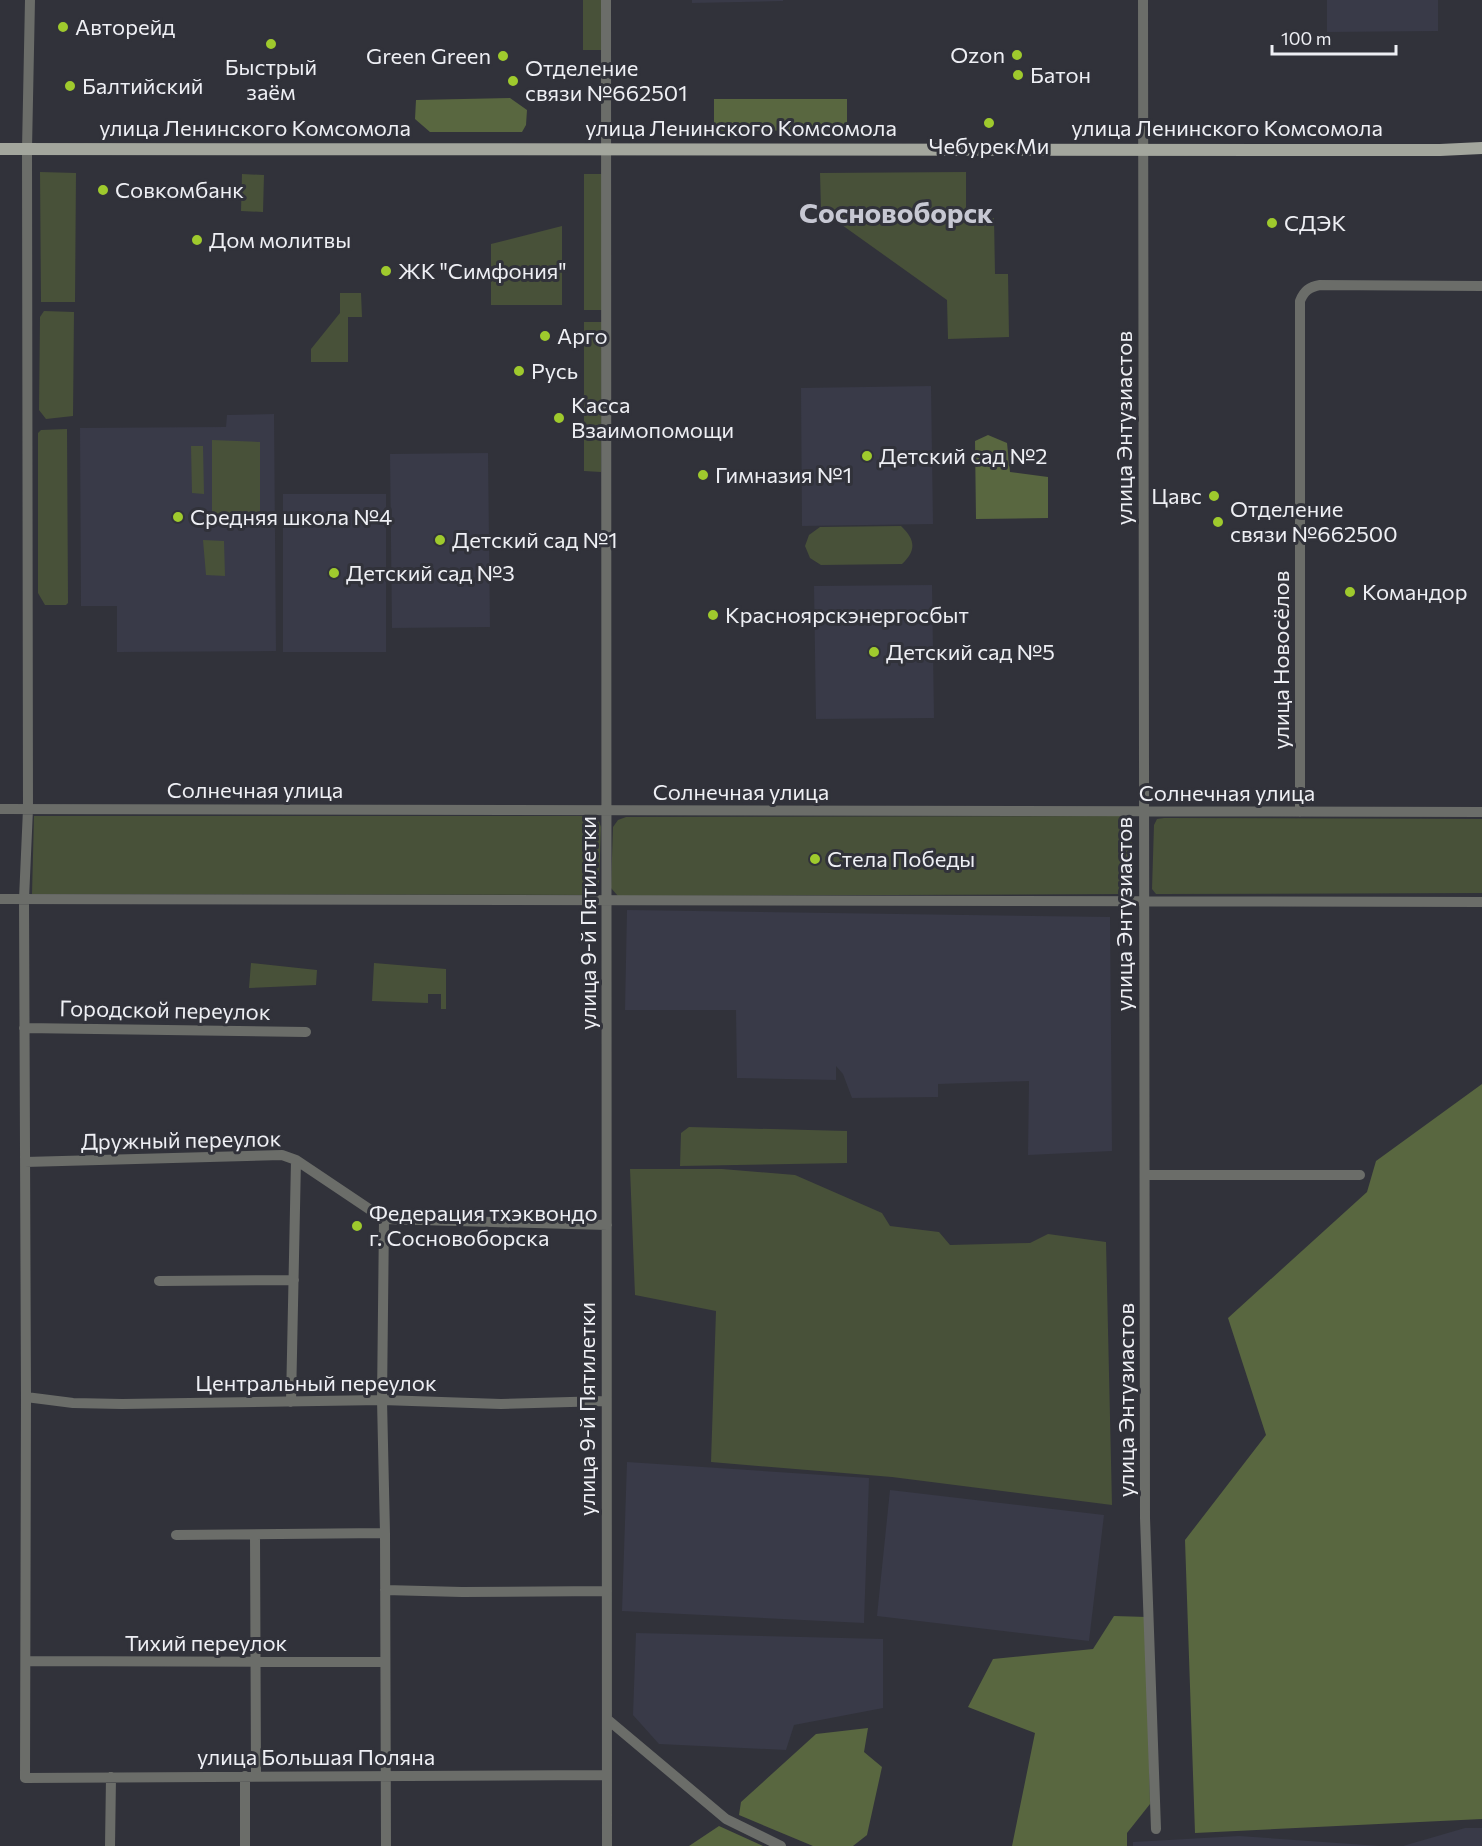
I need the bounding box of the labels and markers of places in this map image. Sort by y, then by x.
place label: Авторейд [75,13,175,40]
marker: Авторейд [56,20,70,34]
marker: Быстрый заём [264,37,278,51]
place label: Ozon [950,41,1005,68]
place label: Green Green [366,42,491,69]
marker: Ozon [1010,48,1024,62]
marker: Green Green [496,49,510,63]
place label: Быстрый заём [225,53,317,105]
place label: Отделение связи №662501 [525,54,688,106]
place label: Батон [1030,61,1091,88]
marker: Батон [1011,68,1025,82]
place label: Балтийский [82,72,203,99]
marker: Отделение связи №662501 [506,74,520,88]
marker: Балтийский [63,79,77,93]
marker: ЧебурекМи [982,116,996,130]
place label: ЧебурекМи [929,132,1049,159]
place label: Совкомбанк [115,176,244,203]
marker: Совкомбанк [96,183,110,197]
place label: СДЭК [1284,209,1346,236]
marker: СДЭК [1265,216,1279,230]
place label: Дом молитвы [209,226,351,253]
marker: Дом молитвы [190,233,204,247]
place label: ЖК "Симфония" [398,257,567,284]
marker: ЖК "Симфония" [379,264,393,278]
place label: Арго [557,322,608,349]
marker: Арго [538,329,552,343]
place label: Русь [531,357,578,384]
marker: Русь [512,364,526,378]
place label: Касса Взаимопомощи [571,391,734,443]
marker: Касса Взаимопомощи [552,411,566,425]
place label: Детский сад №2 [879,442,1048,469]
marker: Детский сад №2 [860,449,874,463]
place label: Гимназия №1 [715,461,852,488]
marker: Гимназия №1 [696,468,710,482]
place label: Цавс [1151,482,1202,509]
marker: Цавс [1207,489,1221,503]
place label: Отделение связи №662500 [1230,495,1398,547]
place label: Средняя школа №4 [190,503,392,530]
marker: Средняя школа №4 [171,510,185,524]
marker: Отделение связи №662500 [1211,515,1225,529]
place label: Детский сад №1 [452,526,618,553]
marker: Детский сад №1 [433,533,447,547]
place label: Детский сад №3 [346,559,515,586]
marker: Детский сад №3 [327,566,341,580]
place label: Командор [1362,578,1468,605]
marker: Командор [1343,585,1357,599]
place label: Красноярскэнергосбыт [725,601,969,628]
marker: Красноярскэнергосбыт [706,608,720,622]
place label: Детский сад №5 [886,638,1055,665]
marker: Детский сад №5 [867,645,881,659]
place label: Стела Победы [827,845,975,872]
marker: Стела Победы [808,852,822,866]
place label: Федерация тхэквондо г. Сосновоборска [369,1199,598,1251]
marker: Федерация тхэквондо г. Сосновоборска [350,1219,364,1233]

